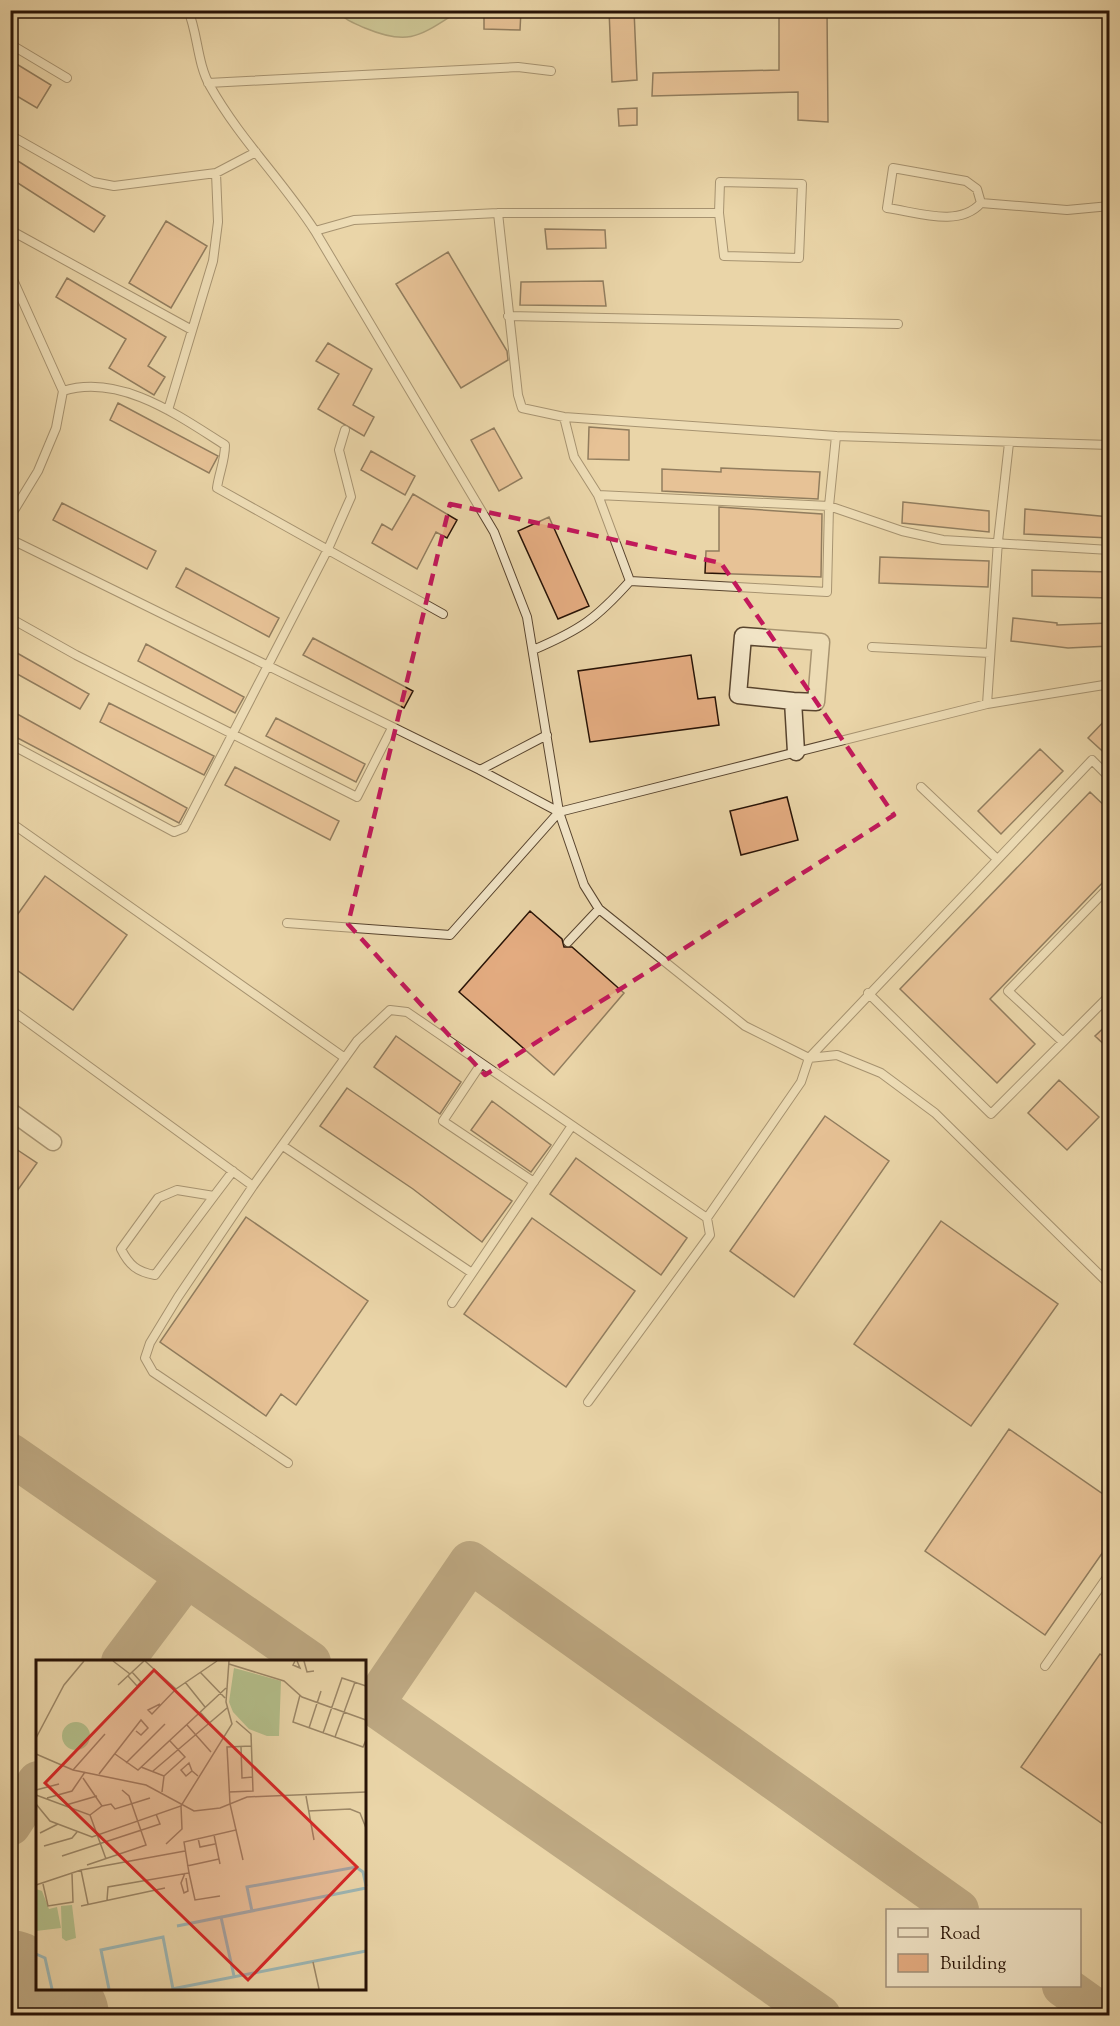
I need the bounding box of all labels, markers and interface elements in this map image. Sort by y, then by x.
inset map [36,1660,366,1990]
legend [886,1909,1081,1987]
text: Road [940,1922,980,1948]
text: Building [940,1952,1006,1978]

